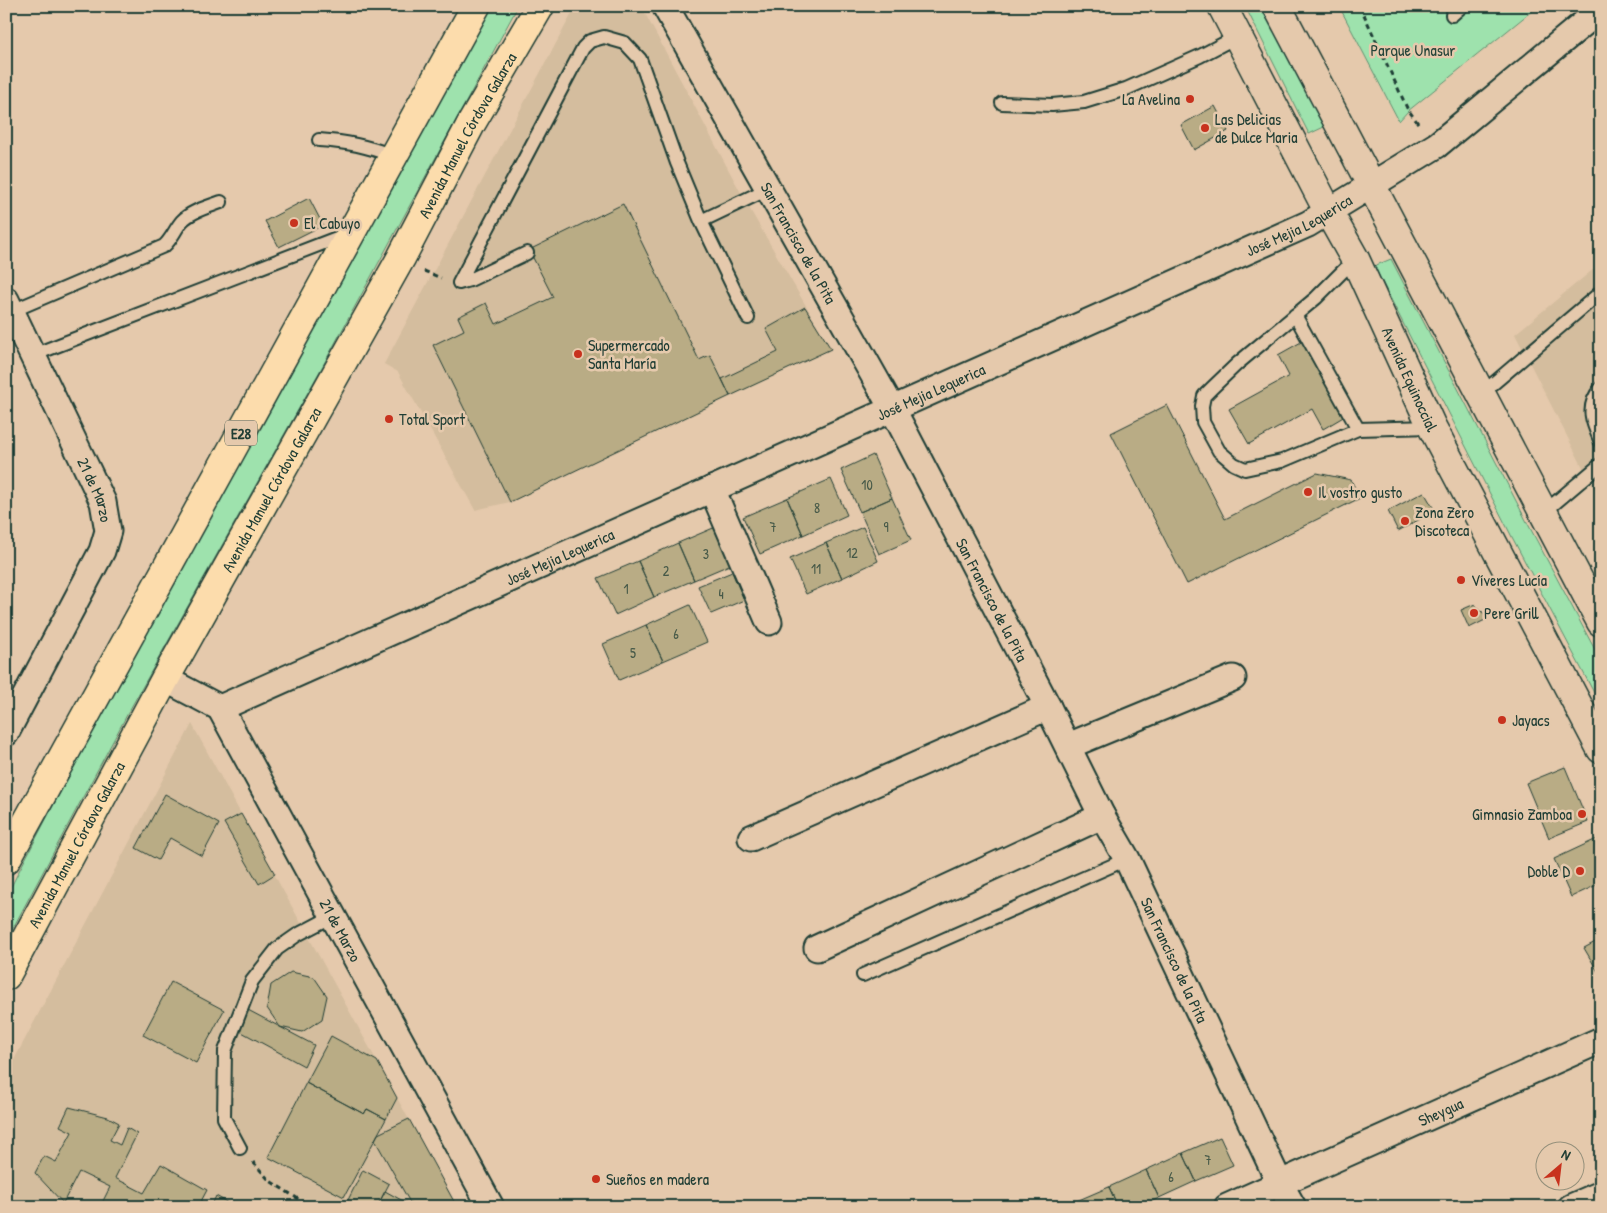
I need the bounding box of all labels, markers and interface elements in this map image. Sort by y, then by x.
park label: Parque Unasur [1370,39,1456,61]
street label: Avenida Manuel Córdova Galarza [413,48,521,222]
place label: La Avelina [1122,88,1180,110]
marker: La Avelina [1184,93,1196,105]
place label: Las Delicias de Dulce Maria [1215,108,1298,148]
marker: Las Delicias de Dulce Maria [1199,122,1211,134]
street label: San Francisco de la Pita [756,178,842,308]
street label: José Mejia Lequerica [1242,189,1356,261]
place label: El Cabuyo [304,212,361,234]
marker: El Cabuyo [288,217,300,229]
street label: Avenida Equinoccial [1377,323,1444,436]
place label: Supermercado Santa María [588,334,670,374]
marker: Supermercado Santa María [572,348,584,360]
street label: José Mejia Lequerica [873,358,989,426]
street label: Avenida Manuel Córdova Galarza [216,403,326,576]
place label: Total Sport [399,408,465,430]
marker: Total Sport [383,413,395,425]
road number: E28 [225,420,257,446]
street label: 21 de Marzo [72,454,117,524]
house number: 10 [861,475,873,494]
place label: Il vostro gusto [1318,481,1403,503]
marker: Il vostro gusto [1302,486,1314,498]
house number: 8 [814,498,820,517]
place label: Zona Zero Discoteca [1415,501,1474,541]
marker: Zona Zero Discoteca [1399,515,1411,527]
house number: 7 [770,517,777,536]
house number: 9 [883,517,889,536]
street label: José Mejia Lequerica [502,523,618,591]
street label: San Francisco de la Pita [951,534,1033,665]
house number: 12 [846,543,858,562]
house number: 3 [703,544,709,563]
house number: 11 [811,559,821,578]
house number: 2 [663,561,670,580]
place label: Víveres Lucía [1471,569,1547,591]
marker: Víveres Lucía [1455,574,1467,586]
house number: 1 [623,579,629,598]
house number: 4 [718,584,724,603]
place label: Pere Grill [1484,602,1539,624]
marker: Pere Grill [1468,607,1480,619]
house number: 6 [673,624,679,643]
house number: 5 [630,643,636,662]
place label: Jayacs [1512,709,1550,731]
marker: Jayacs [1496,714,1508,726]
street label: Avenida Manuel Córdova Galarza [23,758,130,932]
place label: Gimnasio Zamboa [1472,803,1572,825]
marker: Gimnasio Zamboa [1576,808,1588,820]
place label: Doble D [1527,860,1570,882]
marker: Doble D [1574,865,1586,877]
street label: San Francisco de la Pita [1136,894,1214,1026]
street label: 21 de Marzo [315,895,367,966]
street label: Sheygua [1415,1092,1467,1131]
north arrow [1534,1140,1584,1190]
text: N [1559,1144,1575,1164]
house number: 7 [1205,1150,1212,1169]
house number: 6 [1168,1167,1174,1186]
place label: Sueños en madera [606,1168,709,1190]
marker: Sueños en madera [590,1173,602,1185]

